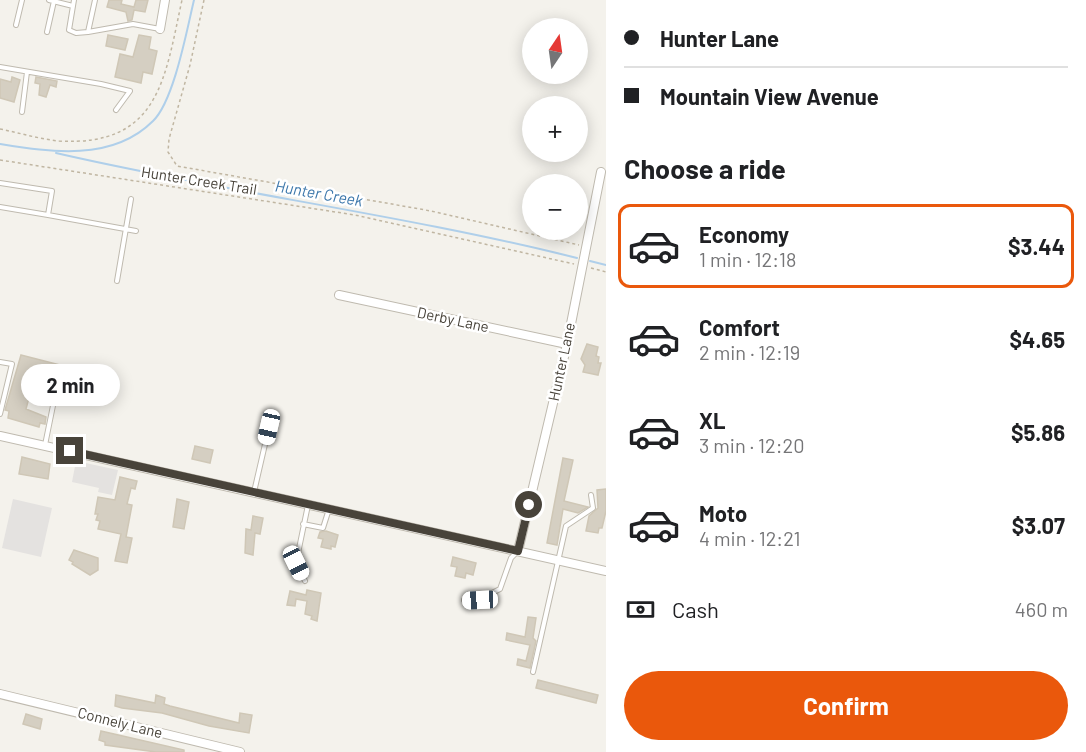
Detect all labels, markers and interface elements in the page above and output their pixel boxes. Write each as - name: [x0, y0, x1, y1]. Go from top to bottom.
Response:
- north arrow: [522, 18, 588, 84]
- map controls: [522, 18, 588, 240]
- text: Hunter Lane: [660, 25, 779, 51]
- text: Mountain View Avenue: [660, 83, 879, 109]
- button: +: [522, 96, 588, 162]
- text: Choose a ride: [624, 152, 786, 184]
- street label: Hunter Creek Trail: [140, 162, 258, 198]
- button: −: [522, 174, 588, 240]
- water label: Hunter Creek: [274, 175, 365, 210]
- icon: car: [627, 219, 681, 273]
- text: Economy: [699, 221, 789, 247]
- text: $3.44: [1008, 233, 1065, 259]
- text: 1 min · 12:18: [699, 247, 797, 271]
- street label: Derby Lane: [416, 303, 491, 335]
- icon: car: [627, 312, 681, 366]
- text: Comfort: [699, 314, 780, 340]
- street label: Hunter Lane: [544, 321, 578, 403]
- text: $4.65: [1009, 326, 1065, 352]
- text: 2 min · 12:19: [699, 340, 800, 364]
- callout: 2 min: [20, 364, 119, 406]
- text: 2 min: [47, 373, 94, 397]
- icon: car: [627, 405, 681, 459]
- car: [256, 407, 282, 447]
- text: XL: [699, 407, 725, 433]
- text: $5.86: [1011, 419, 1065, 445]
- text: 3 min · 12:20: [699, 433, 804, 457]
- route end: [56, 437, 83, 464]
- route start: [515, 491, 542, 518]
- icon: car: [627, 498, 681, 552]
- text: Moto: [699, 500, 747, 526]
- text: $3.07: [1012, 512, 1065, 538]
- text: 4 min · 12:21: [699, 526, 801, 550]
- car: [280, 543, 312, 583]
- car: [462, 590, 498, 610]
- icon: cash: [624, 593, 657, 626]
- text: Cash: [672, 596, 719, 622]
- text: 460 m: [1015, 597, 1068, 621]
- button: Confirm: [624, 671, 1068, 740]
- street label: Connely Lane: [76, 703, 165, 741]

